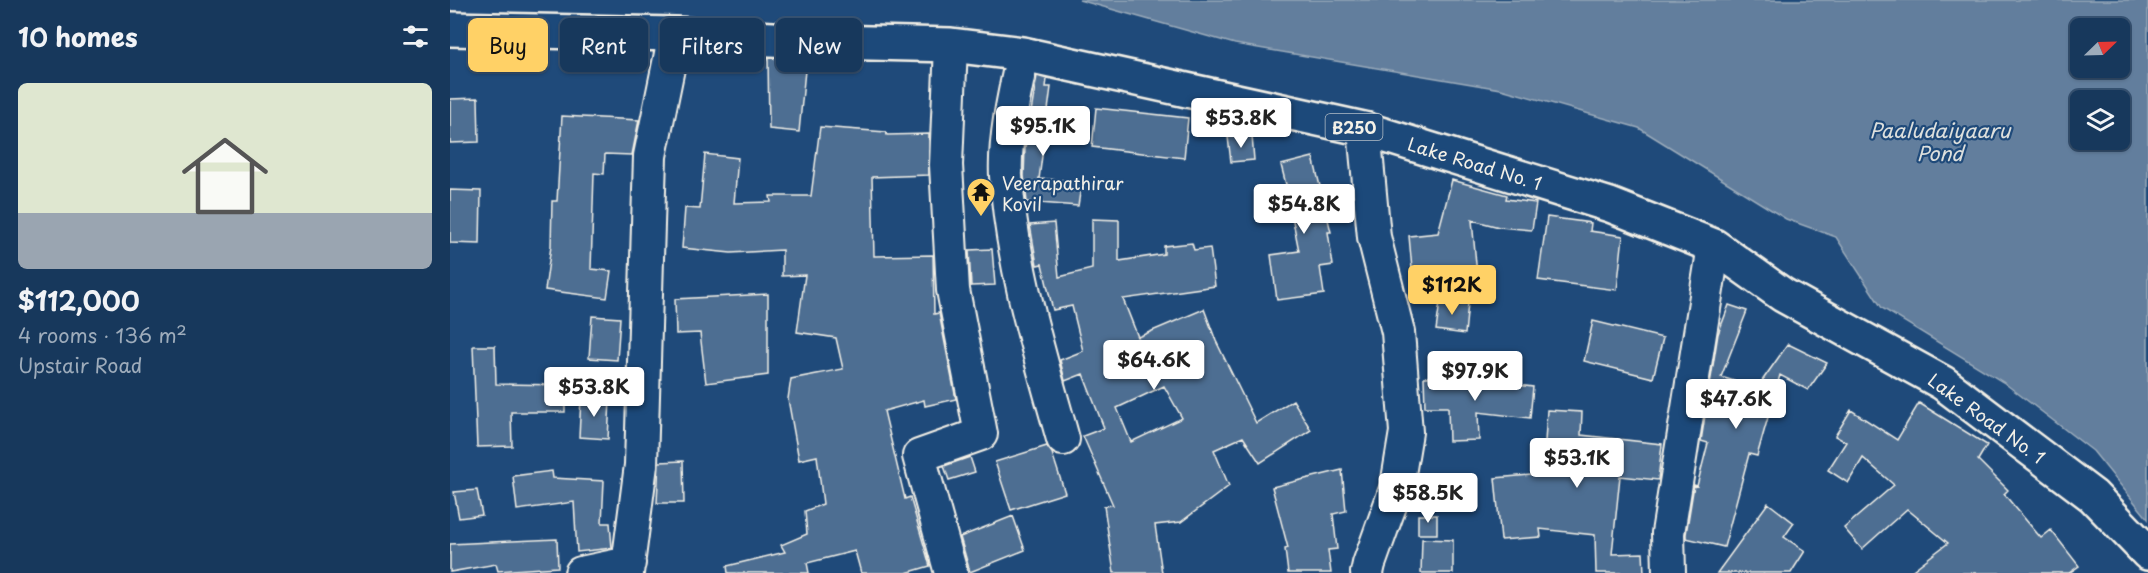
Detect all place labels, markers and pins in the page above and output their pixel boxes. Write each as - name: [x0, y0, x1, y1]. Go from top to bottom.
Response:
- pin: $53.8K: [1192, 98, 1290, 149]
- pin: $95.1K: [994, 106, 1092, 157]
- place label: Veerapathirar Kovil: [1002, 169, 1124, 217]
- temple icon: Veerapathirar Kovil: [965, 176, 997, 218]
- pin: $54.8K: [1255, 184, 1353, 235]
- pin: $112K: [1410, 265, 1494, 316]
- pin: $64.6K: [1105, 340, 1203, 391]
- pin: $97.9K: [1426, 351, 1524, 402]
- pin: $53.8K: [545, 367, 643, 418]
- pin: $47.6K: [1687, 379, 1785, 430]
- pin: $53.1K: [1528, 438, 1626, 489]
- pin: $58.5K: [1379, 473, 1477, 524]

